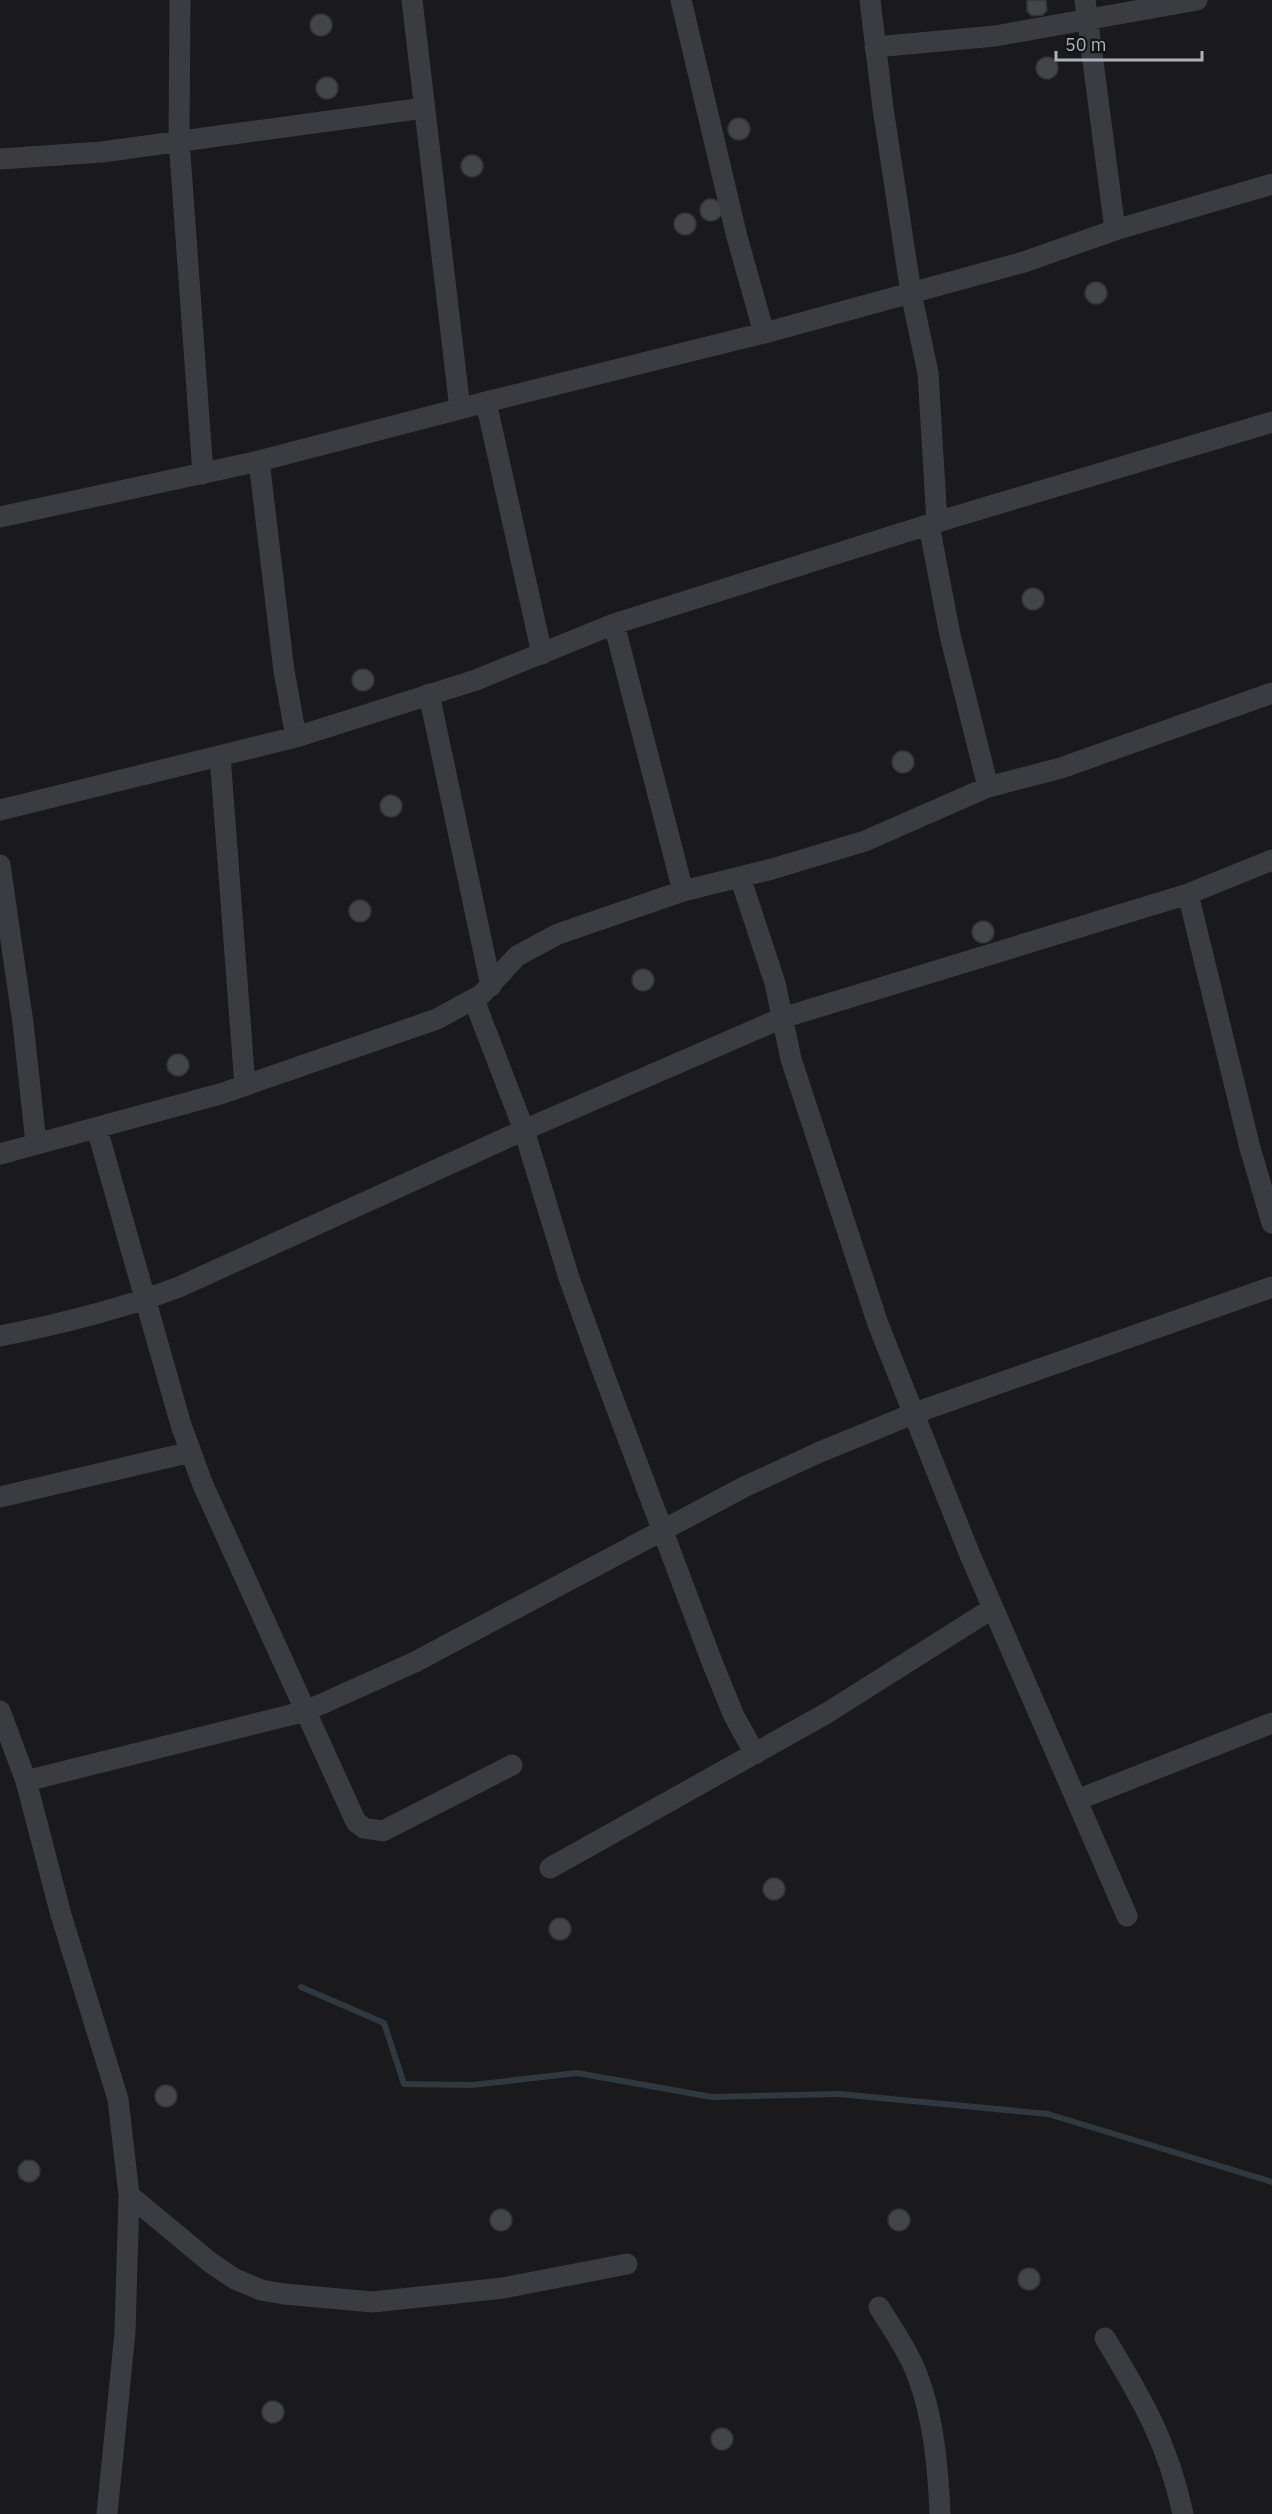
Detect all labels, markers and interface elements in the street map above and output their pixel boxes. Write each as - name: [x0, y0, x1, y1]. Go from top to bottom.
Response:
- scale bar: [1056, 24, 1202, 62]
- text: 50 m: [1065, 33, 1107, 56]

